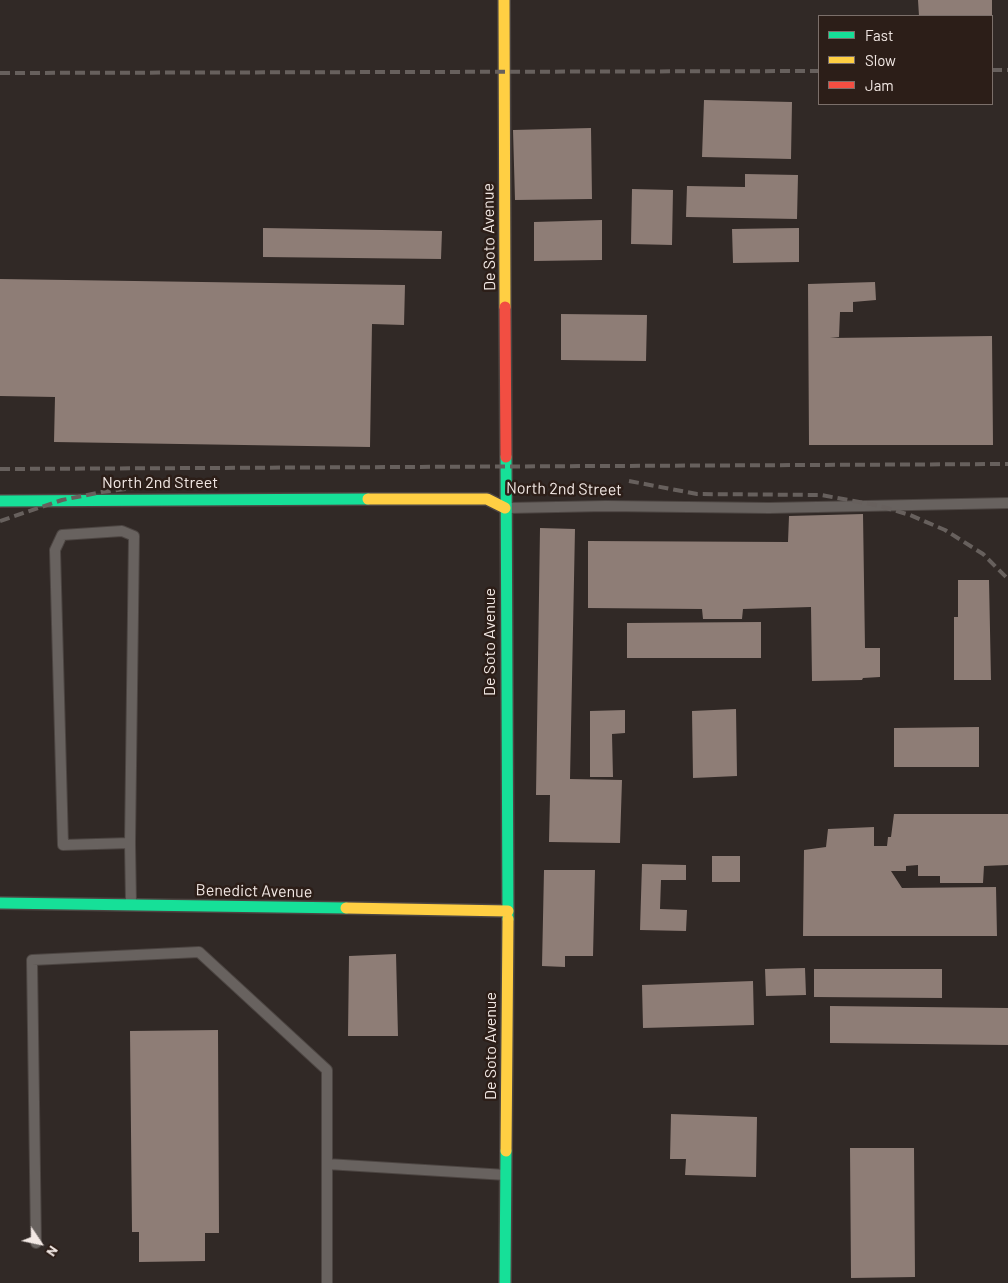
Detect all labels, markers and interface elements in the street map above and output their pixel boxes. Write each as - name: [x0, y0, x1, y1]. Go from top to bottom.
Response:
- legend: [818, 15, 993, 105]
- text: Fast: [865, 26, 893, 44]
- text: Slow: [865, 51, 896, 69]
- text: Jam: [865, 76, 894, 94]
- street label: De Soto Avenue: [478, 183, 500, 291]
- street label: North 2nd Street: [102, 473, 218, 493]
- street label: North 2nd Street: [506, 478, 622, 500]
- street label: De Soto Avenue: [480, 588, 500, 696]
- street label: Benedict Avenue: [196, 880, 312, 902]
- street label: De Soto Avenue: [481, 992, 501, 1100]
- north arrow: [15, 1218, 65, 1268]
- text: N: [43, 1243, 63, 1260]

